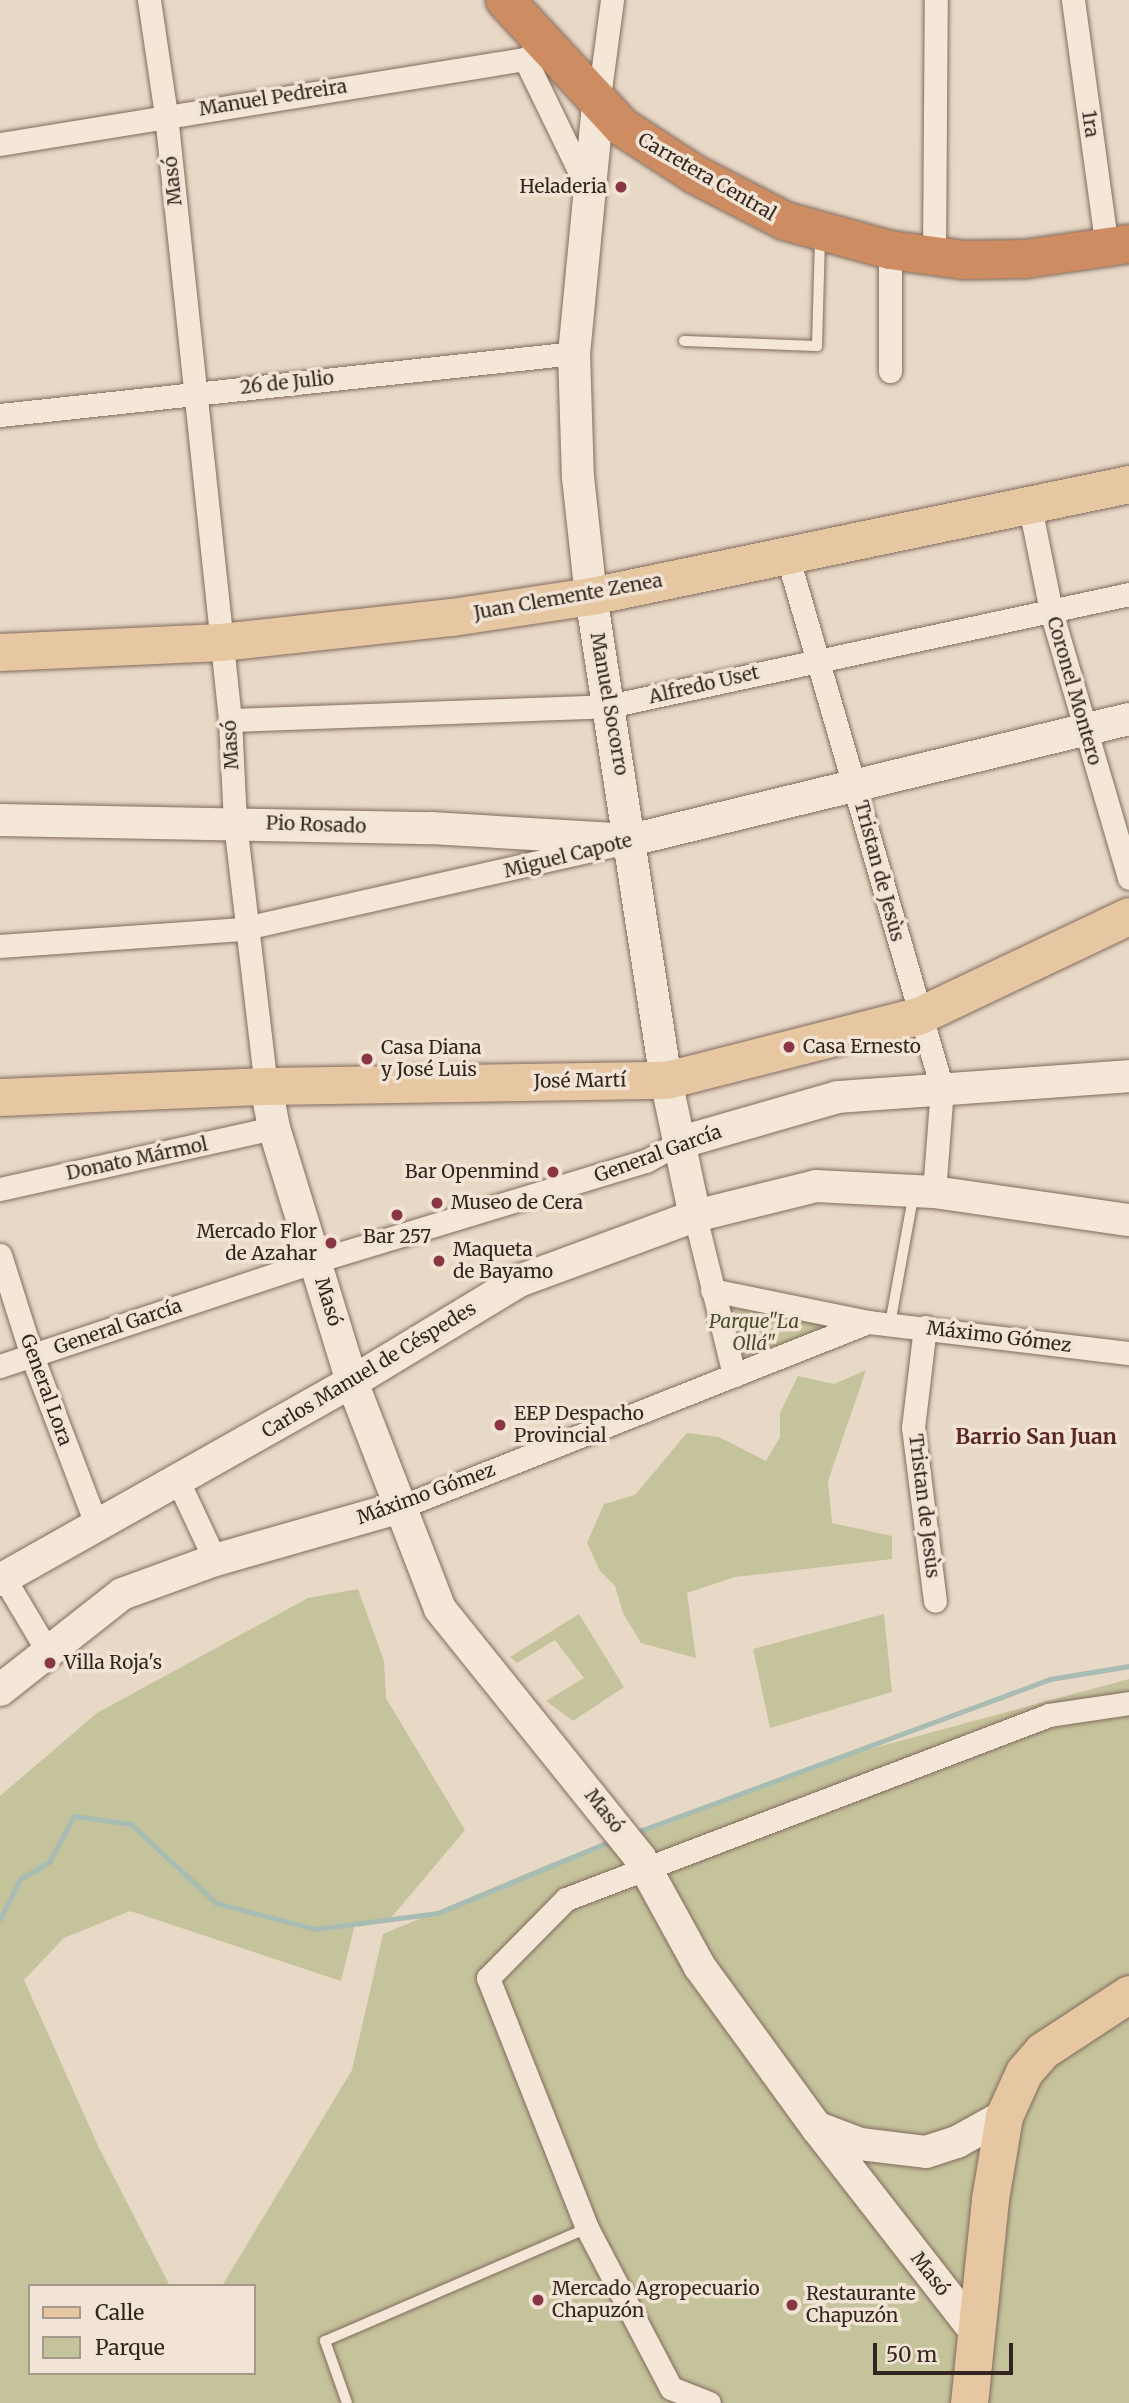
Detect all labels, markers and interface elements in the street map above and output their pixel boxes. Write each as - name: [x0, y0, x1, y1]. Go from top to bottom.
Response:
- street label: Manuel Pedreira: [197, 75, 349, 121]
- street label: 1ra: [1077, 109, 1103, 139]
- street label: Carretera Central: [634, 128, 780, 226]
- street label: Masó: [159, 155, 187, 207]
- place label: Heladeria: [520, 176, 607, 198]
- marker: Heladeria: [613, 179, 629, 195]
- street label: 26 de Julio: [239, 367, 335, 399]
- street label: Juan Clemente Zenea: [472, 569, 664, 625]
- street label: Coronel Montero: [1042, 614, 1106, 768]
- street label: Manuel Socorro: [585, 631, 633, 777]
- street label: Alfredo Uset: [647, 661, 761, 709]
- street label: Masó: [218, 720, 244, 770]
- street label: Tristan de Jesùs: [849, 798, 909, 944]
- street label: Pio Rosado: [265, 812, 367, 838]
- street label: Miguel Capote: [502, 829, 634, 883]
- place label: Casa Ernesto: [803, 1036, 921, 1058]
- place label: Casa Diana y José Luis: [381, 1037, 482, 1081]
- marker: Casa Ernesto: [781, 1039, 797, 1055]
- marker: Casa Diana y José Luis: [359, 1051, 375, 1067]
- street label: José Martí: [533, 1069, 627, 1093]
- street label: General García: [591, 1120, 725, 1188]
- street label: Donato Mármol: [64, 1133, 210, 1185]
- place label: Bar Openmind: [405, 1161, 539, 1183]
- marker: Bar Openmind: [545, 1164, 561, 1180]
- place label: Museo de Cera: [451, 1192, 583, 1214]
- marker: Museo de Cera: [429, 1195, 445, 1211]
- marker: Bar 257: [389, 1207, 405, 1223]
- place label: Mercado Flor de Azahar: [196, 1221, 317, 1265]
- place label: Bar 257: [363, 1226, 431, 1248]
- marker: Mercado Flor de Azahar: [323, 1235, 339, 1251]
- place label: Maqueta de Bayamo: [453, 1239, 553, 1283]
- marker: Maqueta de Bayamo: [431, 1253, 447, 1269]
- street label: Masó: [310, 1275, 346, 1329]
- street label: General García: [51, 1294, 185, 1360]
- street label: Carlos Manuel de Céspedes: [258, 1297, 480, 1443]
- park label: Parque"La Ollá": [709, 1311, 799, 1355]
- street label: Máximo Gómez: [925, 1317, 1073, 1357]
- street label: General Lora: [15, 1331, 77, 1449]
- place label: EEP Despacho Provincial: [514, 1403, 644, 1447]
- marker: EEP Despacho Provincial: [492, 1417, 508, 1433]
- district label: Barrio San Juan: [955, 1424, 1117, 1450]
- street label: Tristan de Jesùs: [904, 1433, 944, 1579]
- street label: Máximo Gómez: [354, 1458, 498, 1530]
- place label: Villa Roja's: [64, 1652, 162, 1674]
- marker: Villa Roja's: [42, 1655, 58, 1671]
- street label: Masó: [580, 1784, 628, 1838]
- street label: Masó: [906, 2247, 954, 2301]
- place label: Mercado Agropecuario Chapuzón: [552, 2278, 759, 2322]
- place label: Restaurante Chapuzón: [806, 2283, 916, 2327]
- legend: [28, 2284, 256, 2375]
- marker: Mercado Agropecuario Chapuzón: [530, 2292, 546, 2308]
- marker: Restaurante Chapuzón: [784, 2297, 800, 2313]
- text: Calle: [95, 2299, 144, 2326]
- scale bar: [877, 2330, 1017, 2374]
- text: Parque: [95, 2334, 165, 2361]
- text: 50 m: [886, 2341, 937, 2368]

